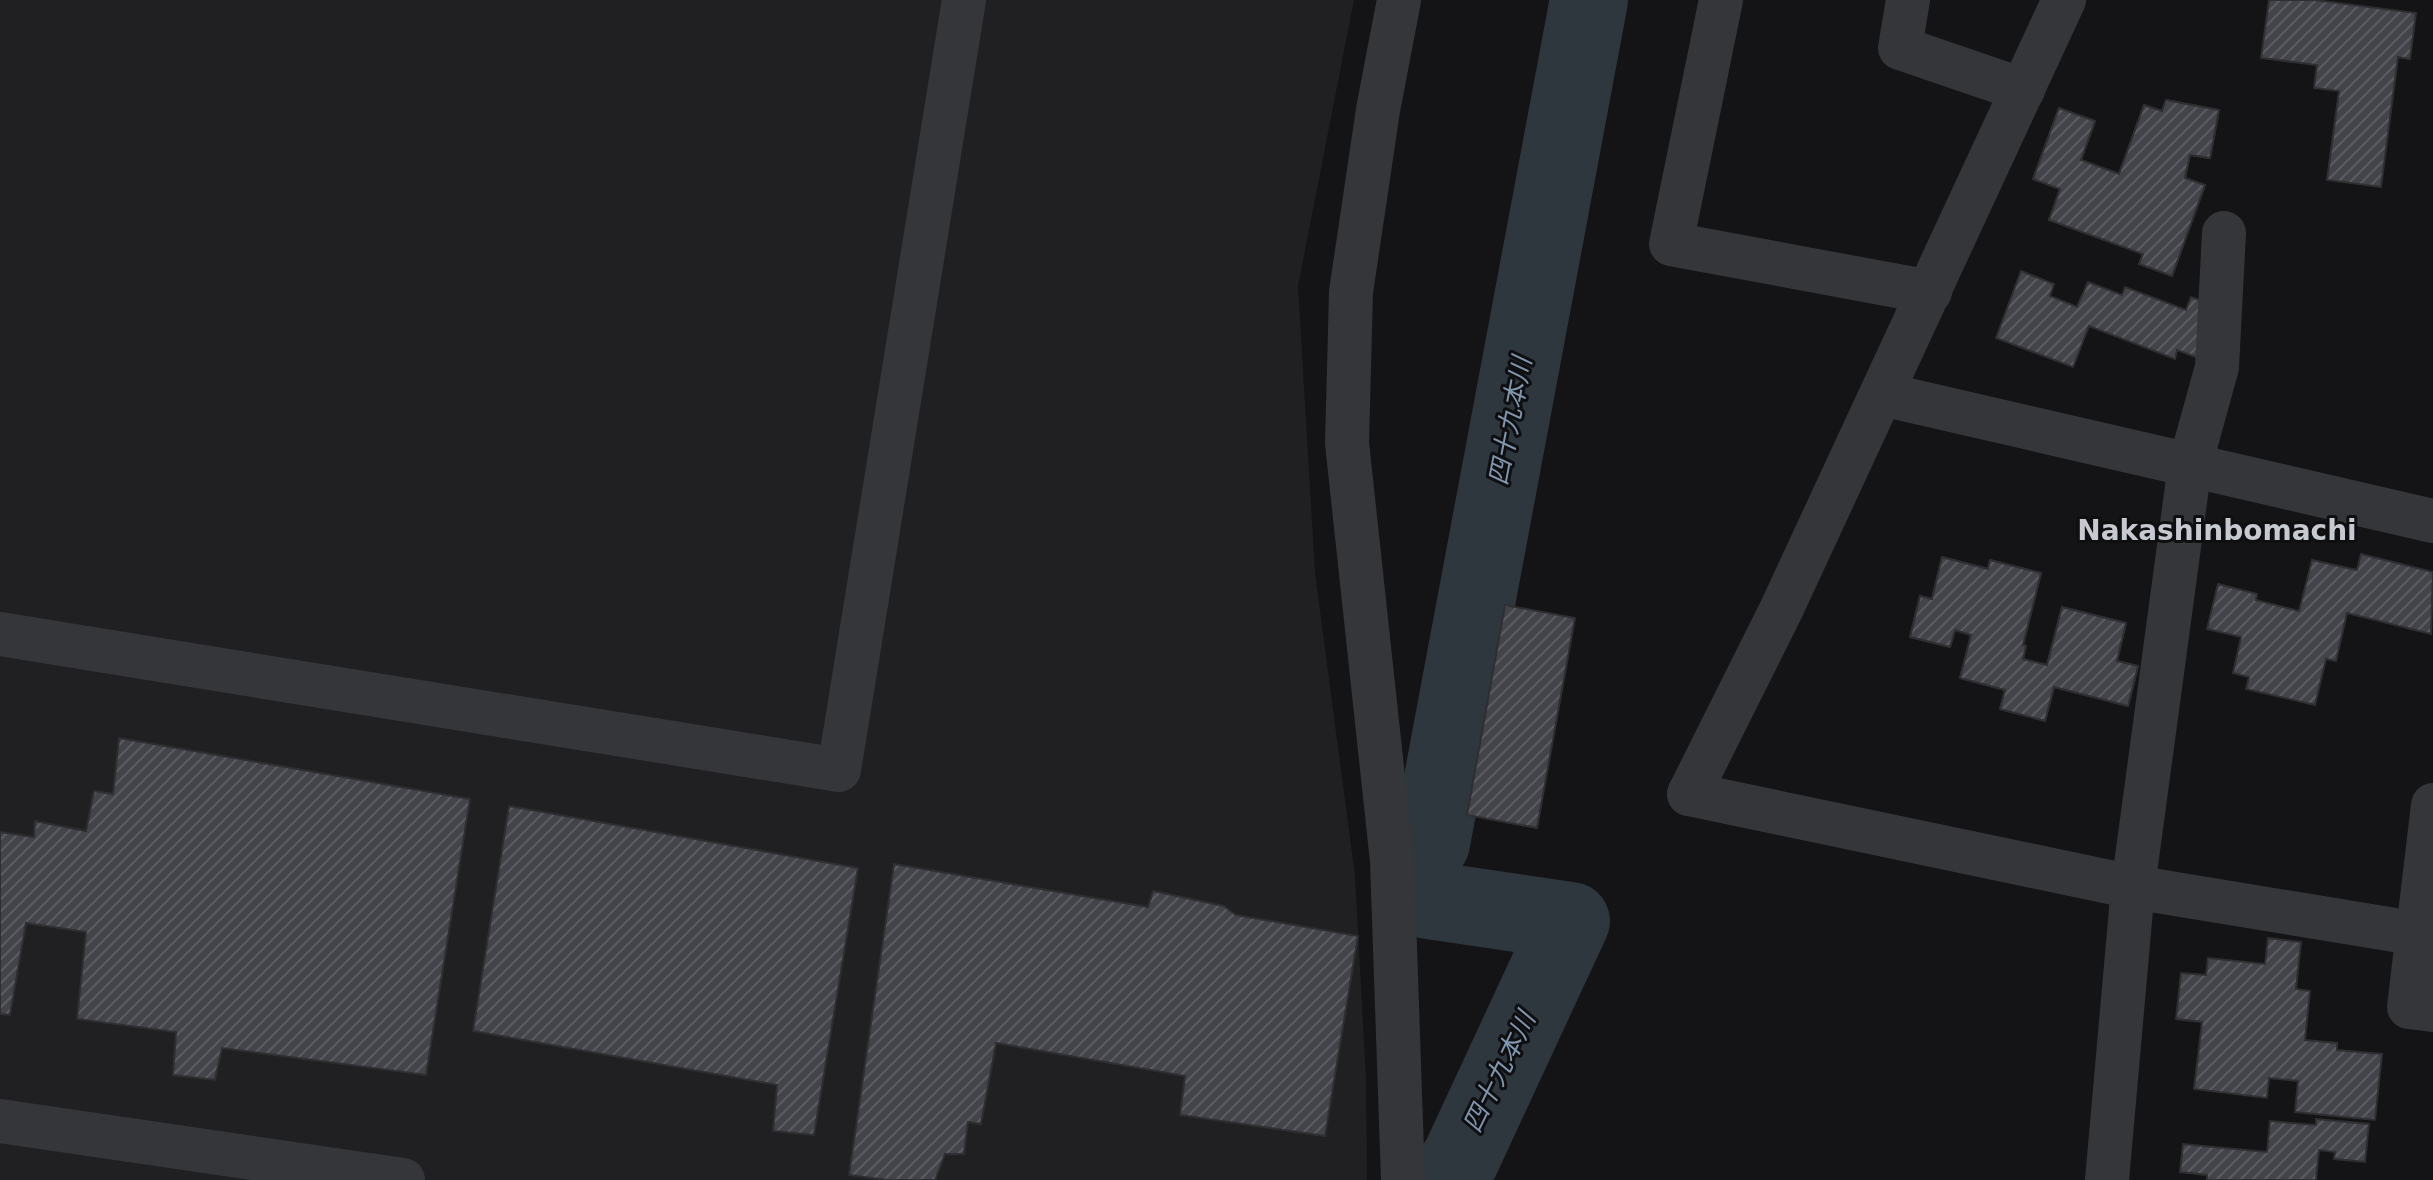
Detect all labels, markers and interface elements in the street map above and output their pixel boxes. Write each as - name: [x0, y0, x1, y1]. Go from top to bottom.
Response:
- water label: 四十九本川: [1483, 351, 1538, 488]
- district label: Nakashinbomachi: [2077, 514, 2357, 547]
- water label: 四十九本川: [1457, 1004, 1542, 1137]

